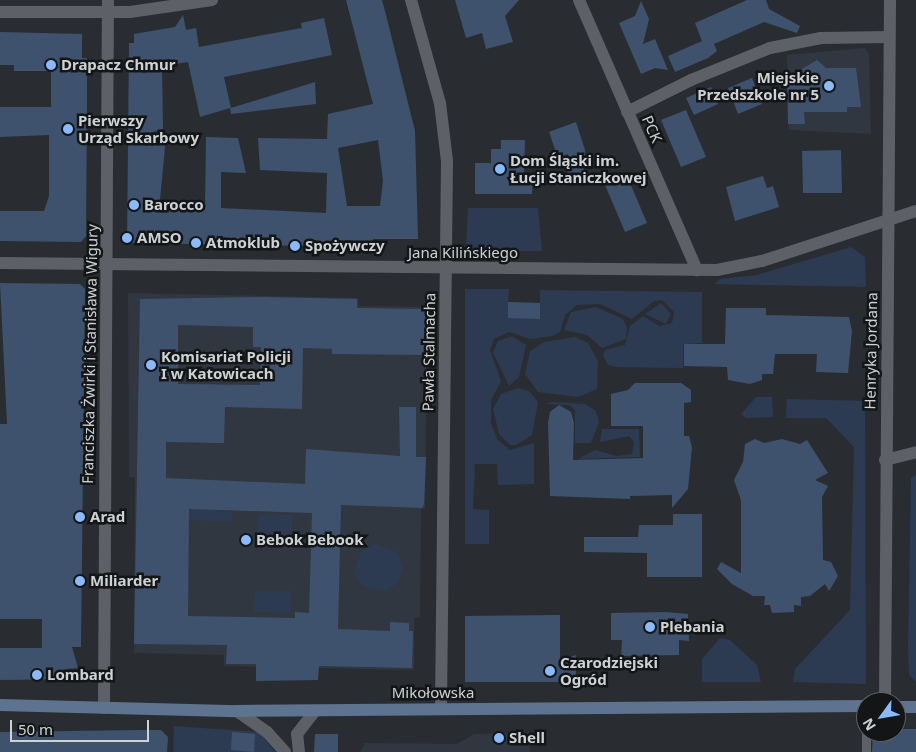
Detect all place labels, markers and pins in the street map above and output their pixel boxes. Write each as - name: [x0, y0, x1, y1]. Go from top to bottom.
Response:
- place label: Drapacz Chmur: [61, 56, 175, 74]
- marker: Drapacz Chmur: [45, 59, 57, 71]
- place label: Miejskie Przedszkole nr 5: [697, 68, 819, 103]
- marker: Miejskie Przedszkole nr 5: [823, 80, 835, 92]
- place label: Pierwszy Urząd Skarbowy: [78, 111, 199, 146]
- marker: Pierwszy Urząd Skarbowy: [62, 123, 74, 135]
- place label: Dom Śląski im. Łucji Staniczkowej: [510, 151, 647, 186]
- marker: Dom Śląski im. Łucji Staniczkowej: [494, 163, 506, 175]
- place label: Barocco: [144, 196, 204, 214]
- marker: Barocco: [128, 199, 140, 211]
- place label: AMSO: [137, 229, 182, 247]
- marker: AMSO: [121, 232, 133, 244]
- place label: Atmoklub: [206, 234, 280, 252]
- marker: Atmoklub: [190, 237, 202, 249]
- place label: Spożywczy: [305, 237, 384, 255]
- marker: Spożywczy: [289, 240, 301, 252]
- place label: Komisariat Policji I w Katowicach: [161, 347, 291, 382]
- marker: Komisariat Policji I w Katowicach: [145, 359, 157, 371]
- place label: Arad: [90, 508, 125, 526]
- marker: Arad: [74, 511, 86, 523]
- place label: Bebok Bebook: [256, 531, 363, 549]
- marker: Bebok Bebook: [240, 534, 252, 546]
- place label: Miliarder: [90, 572, 158, 590]
- marker: Miliarder: [74, 575, 86, 587]
- place label: Plebania: [660, 618, 724, 636]
- marker: Plebania: [644, 621, 656, 633]
- place label: Czarodziejski Ogród: [560, 653, 658, 688]
- marker: Czarodziejski Ogród: [544, 665, 556, 677]
- place label: Lombard: [47, 666, 114, 684]
- marker: Lombard: [31, 669, 43, 681]
- place label: Shell: [509, 729, 545, 747]
- marker: Shell: [493, 732, 505, 744]

